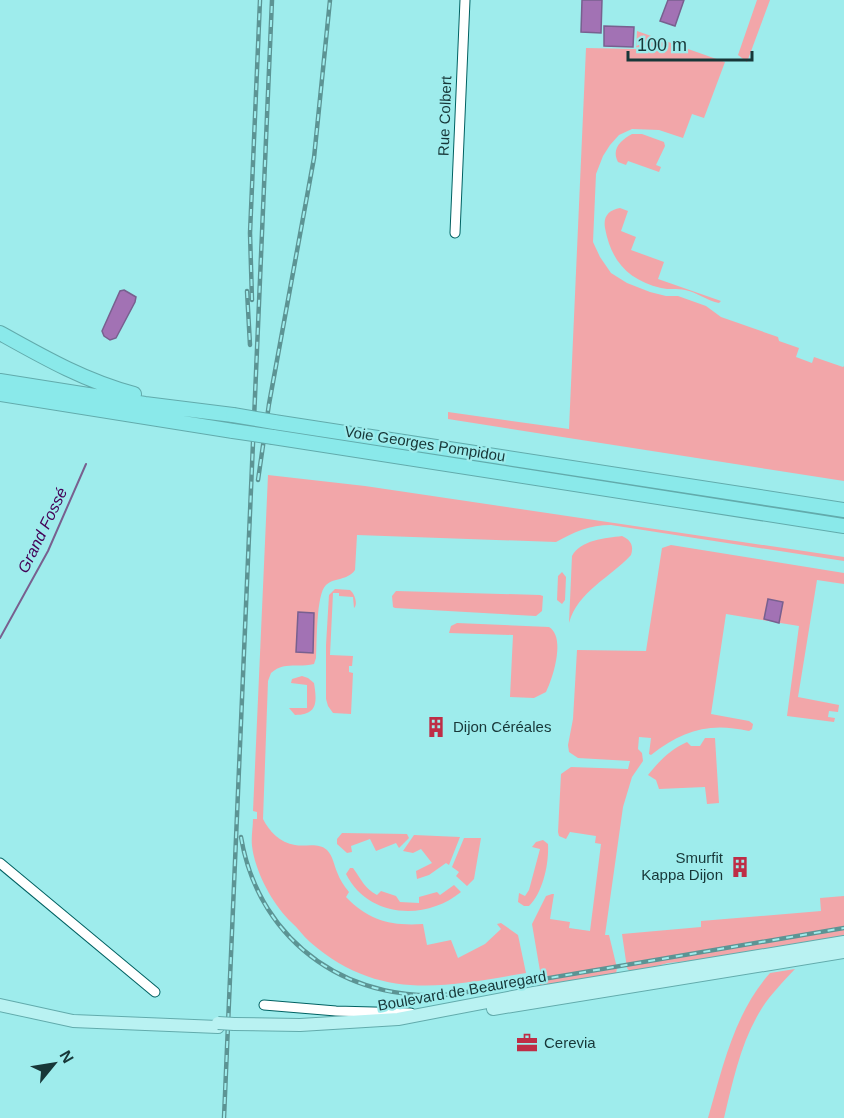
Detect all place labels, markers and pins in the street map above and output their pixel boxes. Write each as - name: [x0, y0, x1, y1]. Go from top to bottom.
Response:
- building icon: Dijon Céréales: [424, 715, 448, 739]
- place label: Dijon Céréales: [453, 718, 551, 735]
- place label: Smurfit Kappa Dijon: [641, 849, 724, 883]
- building icon: Smurfit Kappa Dijon: [728, 855, 752, 879]
- office icon: Cerevia: [515, 1031, 539, 1055]
- place label: Cerevia: [544, 1034, 596, 1051]

